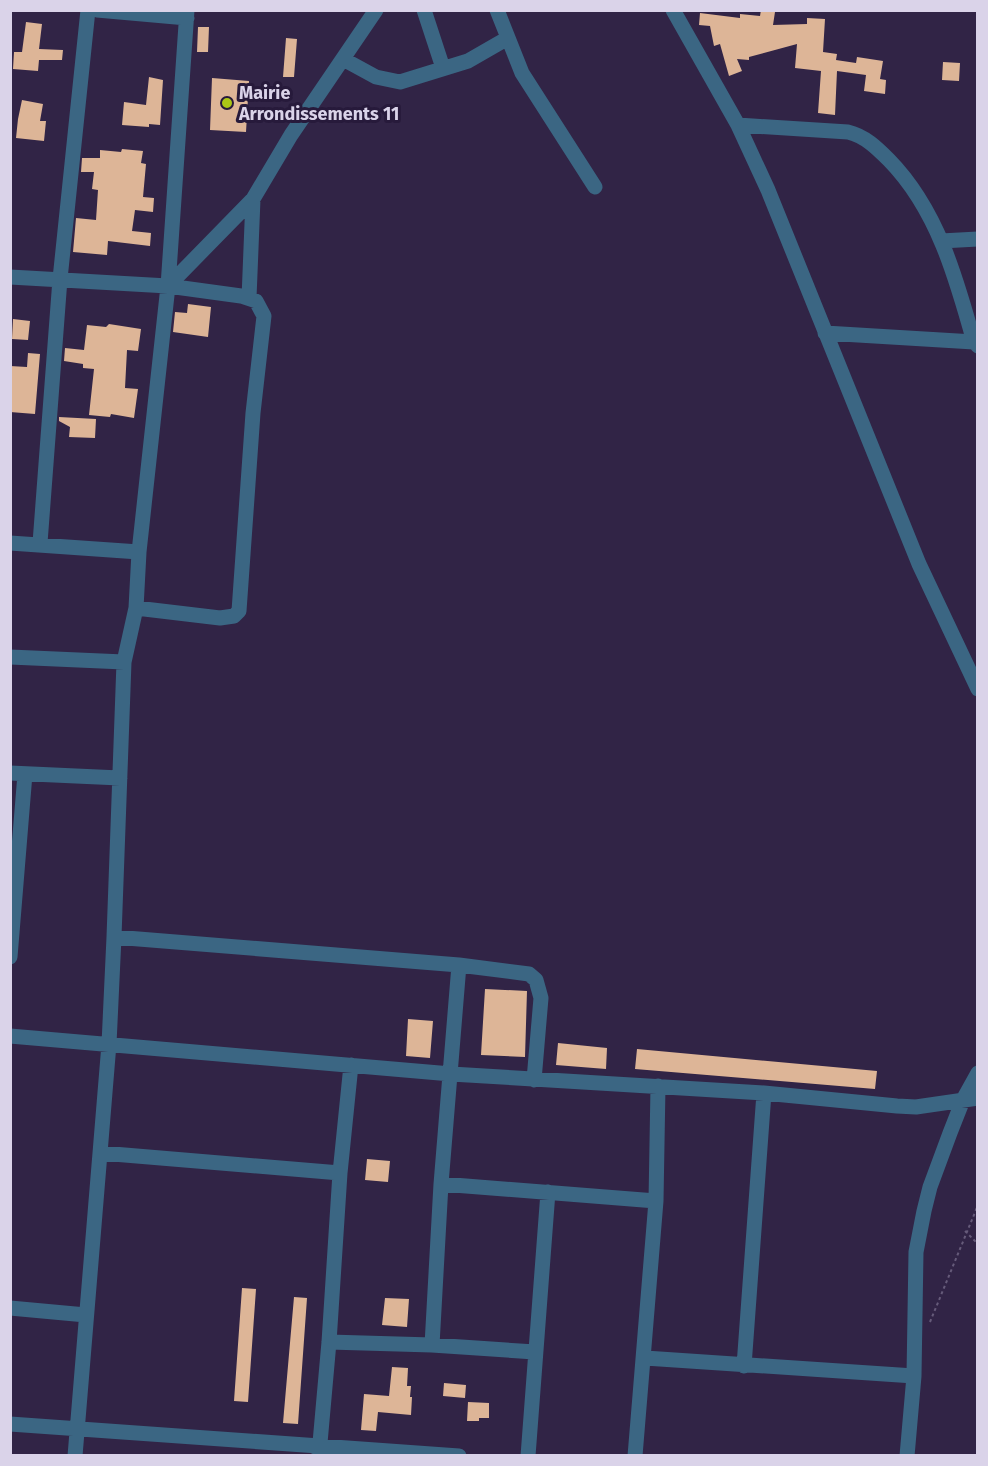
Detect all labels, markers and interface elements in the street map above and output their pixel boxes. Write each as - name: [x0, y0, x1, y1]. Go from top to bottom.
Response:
- place label: Mairie Arrondissements 11: [238, 82, 399, 125]
- marker: Mairie Arrondissements 11: [220, 96, 234, 110]

